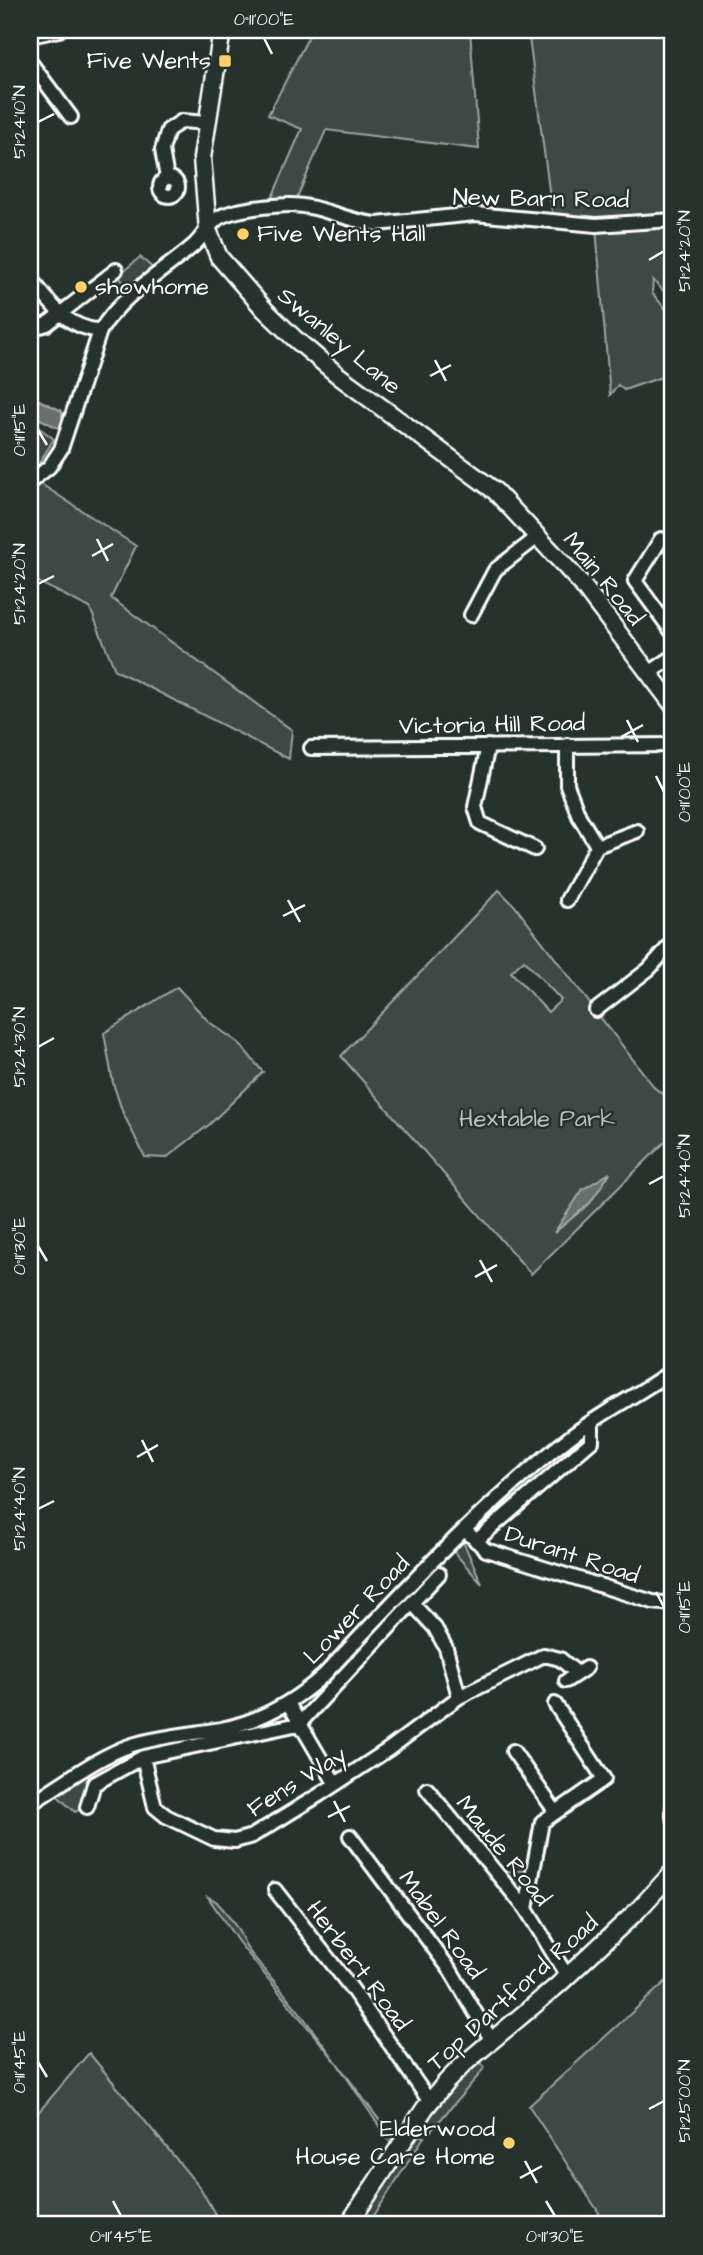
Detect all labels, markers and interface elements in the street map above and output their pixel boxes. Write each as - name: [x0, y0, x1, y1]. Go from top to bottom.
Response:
- text: 0°11'00"E: [234, 7, 295, 32]
- place label: Five Wents: [86, 44, 211, 78]
- marker: Five Wents: [217, 53, 233, 69]
- text: 51°24'10"N: [7, 85, 32, 159]
- street label: New Barn Road: [453, 180, 629, 218]
- text: 51°24'20"N: [672, 210, 697, 292]
- place label: Five Wents Hall: [257, 217, 426, 251]
- marker: Five Wents Hall: [235, 226, 251, 242]
- place label: showhome: [95, 270, 209, 304]
- marker: showhome: [73, 279, 89, 295]
- street label: Swanley Lane: [269, 279, 408, 404]
- text: 0°11'15"E: [7, 403, 32, 456]
- street label: Main Road: [554, 525, 652, 633]
- text: 51°24'20"N: [7, 543, 32, 625]
- street label: Victoria Hill Road: [399, 706, 585, 744]
- text: 0°11'00"E: [672, 761, 697, 822]
- text: 51°24'30"N: [7, 1007, 32, 1087]
- park label: Hextable Park: [459, 1102, 615, 1136]
- text: 51°24'40"N: [672, 1134, 697, 1218]
- text: 0°11'30"E: [7, 1217, 32, 1275]
- text: 51°24'40"N: [7, 1467, 32, 1551]
- street label: Durant Road: [500, 1517, 644, 1593]
- street label: Lower Road: [296, 1548, 418, 1672]
- text: 0°11'15"E: [672, 1580, 697, 1633]
- street label: Fens Way: [241, 1738, 354, 1827]
- street label: Maude Road: [448, 1788, 558, 1914]
- street label: Mabel Road: [390, 1864, 492, 1986]
- street label: Herbert Road: [298, 1894, 418, 2038]
- street label: Top Dartford Road: [420, 1907, 606, 2079]
- text: 0°11'45"E: [7, 2030, 32, 2093]
- text: 51°25'00"N: [672, 2059, 697, 2143]
- place label: Elderwood House Care Home: [295, 2112, 495, 2174]
- marker: Elderwood House Care Home: [501, 2135, 517, 2151]
- text: 0°11'45"E: [90, 2224, 153, 2249]
- text: 0°11'30"E: [526, 2224, 584, 2249]

